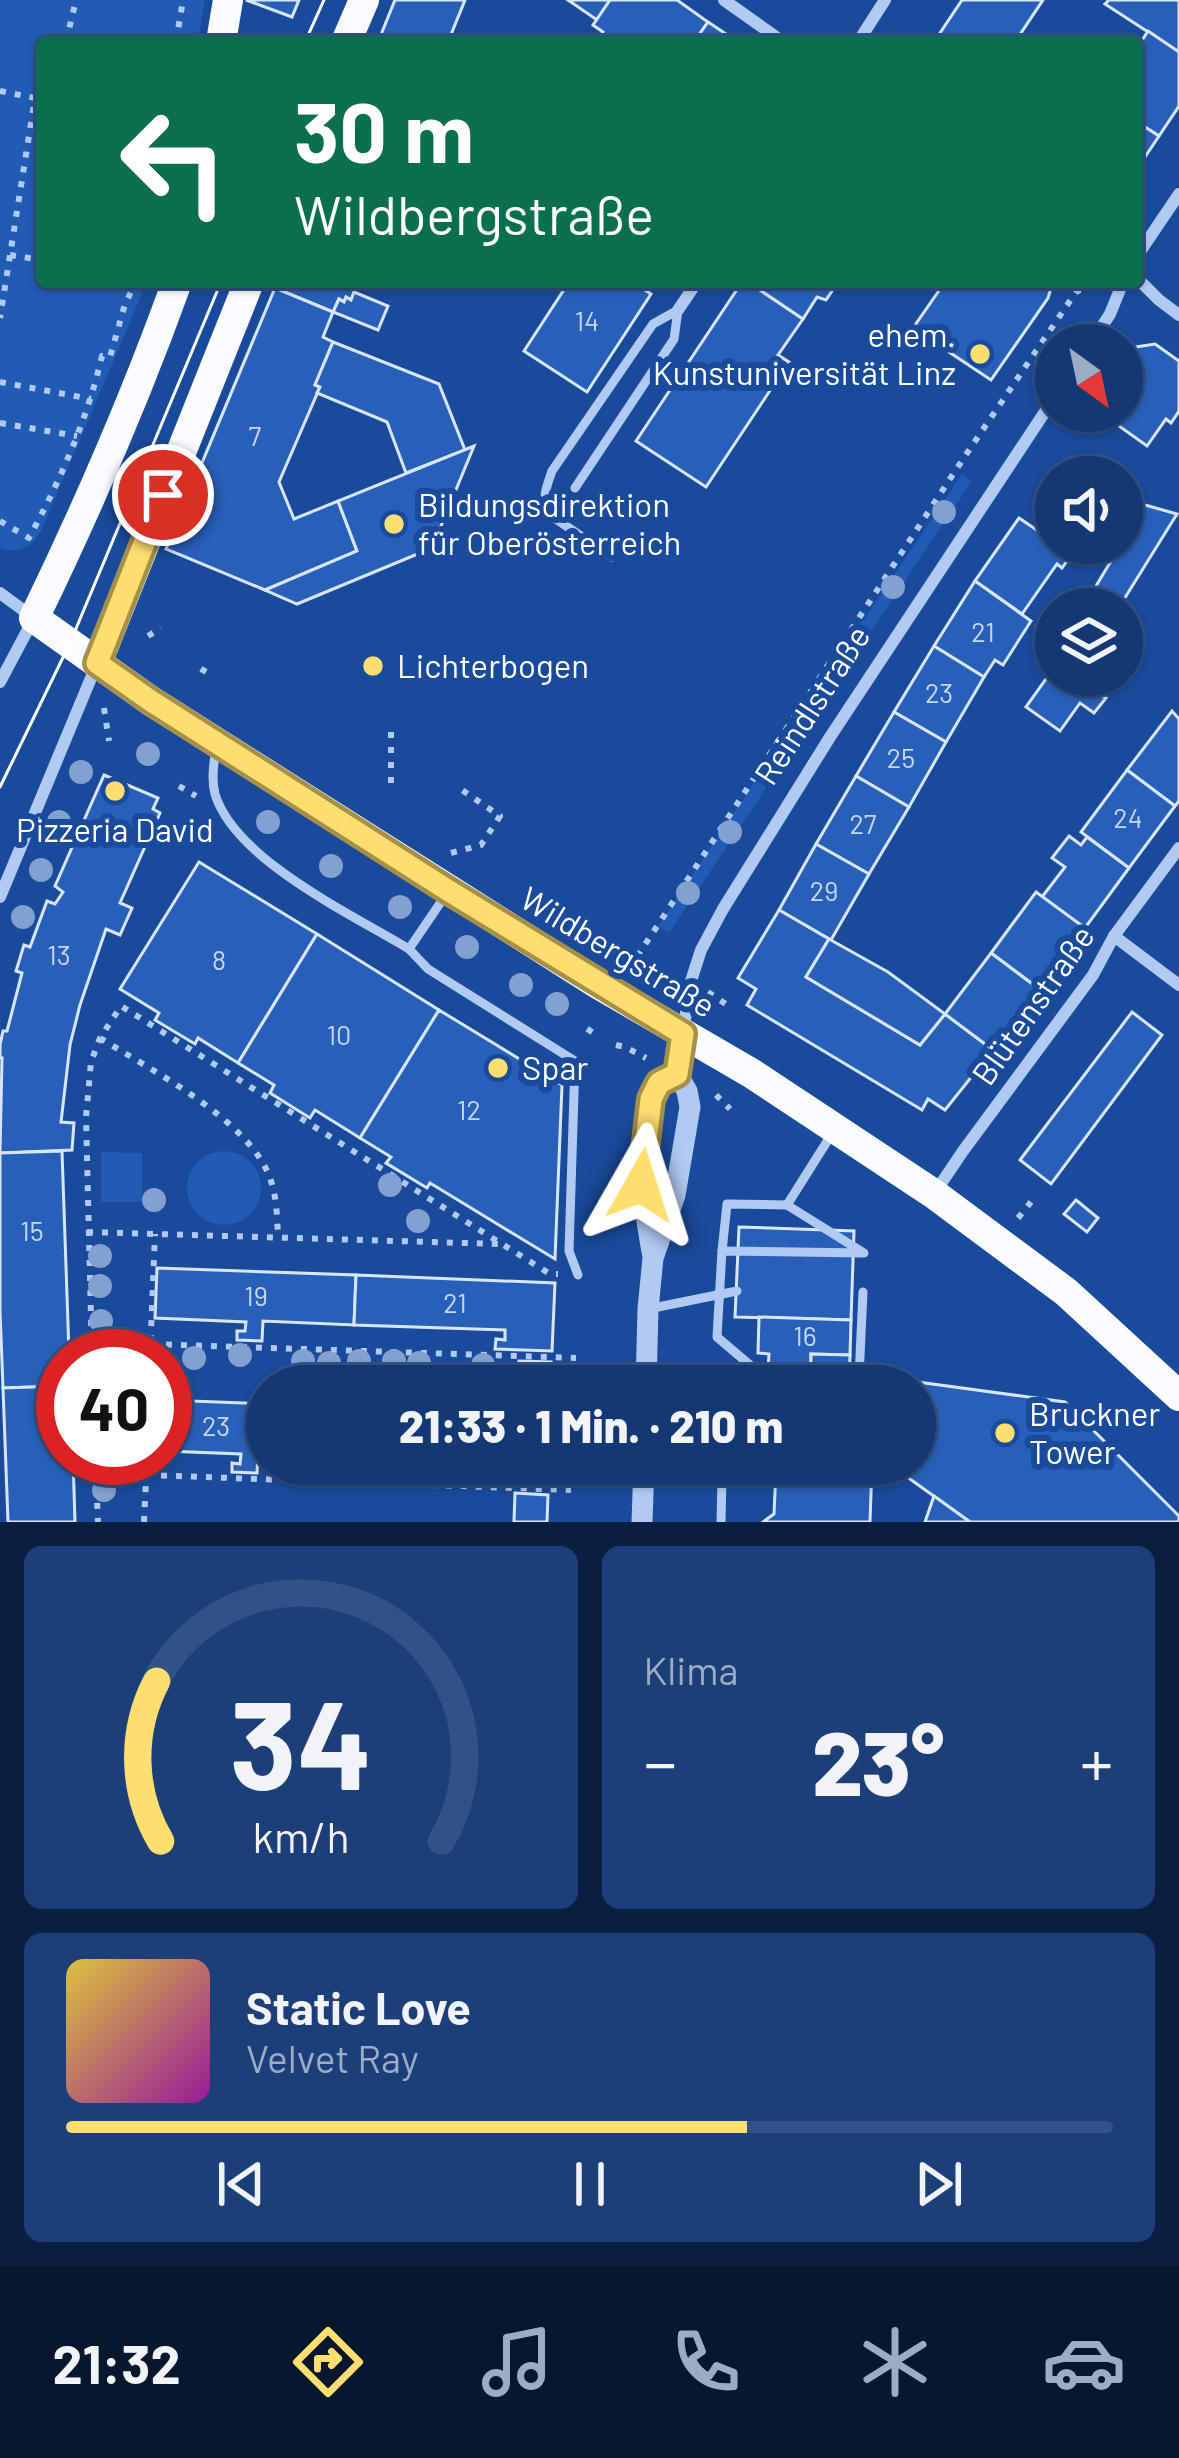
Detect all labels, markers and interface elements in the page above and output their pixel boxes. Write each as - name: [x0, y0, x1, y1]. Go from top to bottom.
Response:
- text: 30 m: [294, 79, 474, 180]
- icon: left: [96, 84, 252, 240]
- text: Wildbergstraße: [294, 181, 654, 246]
- house number: 14: [575, 304, 599, 336]
- place label: ehem. Kunstuniversität Linz: [653, 314, 956, 392]
- north arrow: [1035, 324, 1143, 432]
- map controls: [1035, 324, 1143, 696]
- marker: ehem. Kunstuniversität Linz: [967, 341, 993, 367]
- house number: 7: [249, 419, 262, 451]
- pin: [112, 444, 214, 546]
- button: sound: [1035, 456, 1143, 564]
- icon: arrive: [130, 462, 196, 528]
- place label: Bildungsdirektion für Oberösterreich: [418, 484, 681, 562]
- marker: Bildungsdirektion für Oberösterreich: [381, 511, 407, 537]
- button: layers: [1035, 588, 1143, 696]
- house number: 21: [971, 615, 995, 647]
- street label: Reindlstraße: [745, 617, 877, 792]
- place label: Lichterbogen: [397, 645, 589, 685]
- marker: Lichterbogen: [360, 653, 386, 679]
- house number: 23: [925, 676, 953, 708]
- house number: 25: [887, 741, 915, 773]
- marker: Pizzeria David: [102, 778, 128, 804]
- house number: 24: [1113, 801, 1143, 833]
- house number: 27: [849, 807, 877, 839]
- place label: Pizzeria David: [16, 809, 214, 849]
- house number: 29: [810, 874, 838, 906]
- street label: Wildbergstraße: [514, 877, 723, 1025]
- street label: Blütenstraße: [963, 917, 1102, 1092]
- house number: 13: [47, 938, 71, 970]
- house number: 8: [212, 943, 226, 975]
- house number: 10: [327, 1018, 351, 1050]
- place label: Spar: [522, 1047, 588, 1087]
- marker: Spar: [485, 1055, 511, 1081]
- house number: 12: [457, 1093, 481, 1125]
- position arrow: [578, 1122, 704, 1248]
- house number: 15: [20, 1214, 44, 1246]
- house number: 19: [244, 1279, 268, 1311]
- house number: 21: [443, 1286, 467, 1318]
- house number: 16: [793, 1319, 817, 1351]
- speed limit sign: 40: [36, 1329, 192, 1485]
- place label: Bruckner Tower: [1029, 1393, 1160, 1471]
- text: 21:33 · 1 Min. · 210 m: [399, 1398, 783, 1452]
- house number: 23: [202, 1409, 230, 1441]
- marker: Bruckner Tower: [992, 1420, 1018, 1446]
- text: Klima: [644, 1646, 738, 1693]
- text: 34: [229, 1665, 372, 1815]
- text: 23°: [812, 1706, 945, 1814]
- text: −: [644, 1721, 677, 1800]
- text: +: [1080, 1721, 1113, 1800]
- text: km/h: [252, 1809, 349, 1861]
- text: Static Love: [246, 1980, 471, 2034]
- text: Velvet Ray: [246, 2034, 419, 2081]
- icon: previous: [208, 2151, 274, 2217]
- icon: pause: [557, 2151, 623, 2217]
- icon: next: [906, 2151, 972, 2217]
- icon: directions: [286, 2320, 370, 2404]
- icon: music: [475, 2320, 559, 2404]
- icon: phone: [664, 2320, 748, 2404]
- icon: climate: [853, 2320, 937, 2404]
- icon: car: [1042, 2320, 1126, 2404]
- text: 21:32: [53, 2330, 181, 2395]

